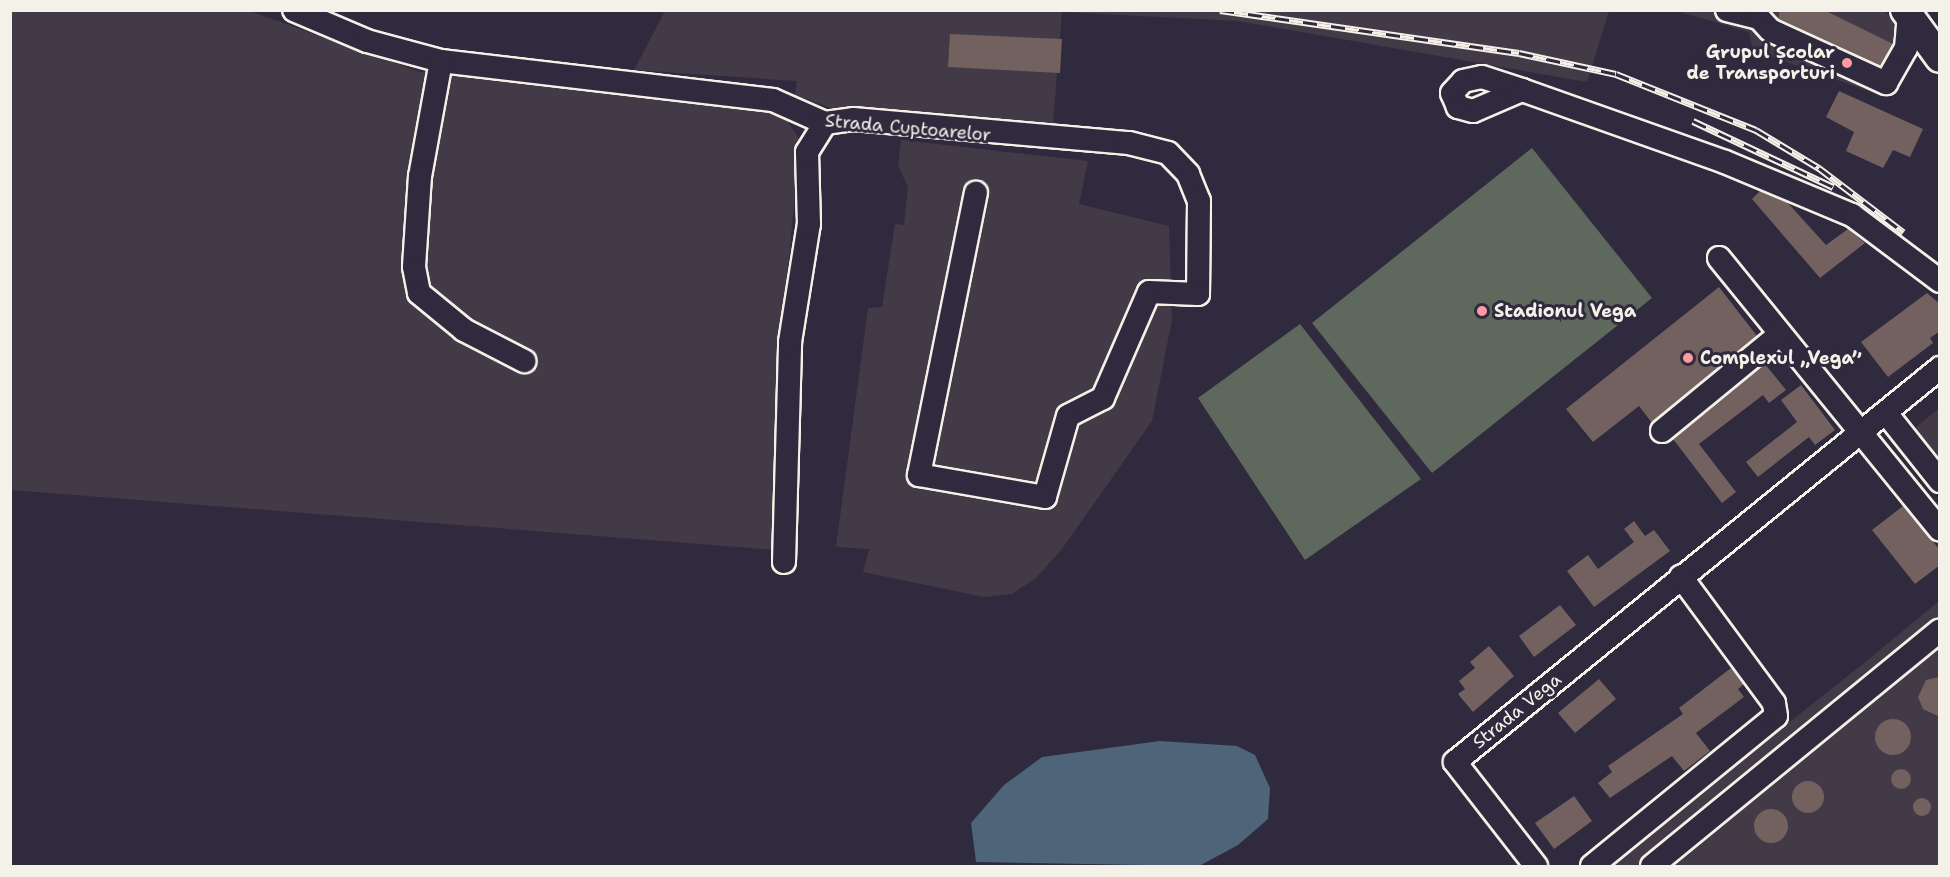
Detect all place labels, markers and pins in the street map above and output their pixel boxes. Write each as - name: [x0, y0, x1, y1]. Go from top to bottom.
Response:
- place label: Grupul Școlar de Transporturi: [1686, 42, 1835, 84]
- marker: Grupul Școlar de Transporturi: [1840, 56, 1854, 70]
- place label: Stadionul Vega: [1494, 300, 1636, 322]
- marker: Stadionul Vega: [1475, 304, 1489, 318]
- place label: Complexul „Vega”: [1700, 347, 1862, 369]
- marker: Complexul „Vega”: [1681, 351, 1695, 365]

